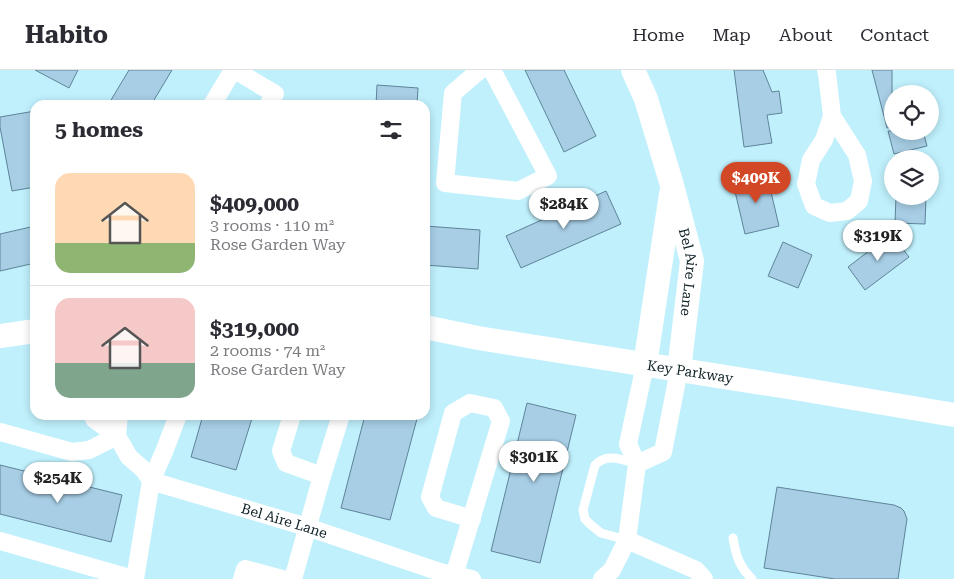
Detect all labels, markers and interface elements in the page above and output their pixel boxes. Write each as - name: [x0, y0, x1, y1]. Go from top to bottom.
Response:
- text: Habito: [25, 21, 108, 49]
- text: Home: [632, 24, 684, 45]
- text: Map: [712, 24, 751, 45]
- text: About: [779, 24, 832, 45]
- text: Contact: [860, 24, 929, 45]
- map controls: [884, 85, 939, 205]
- button: locate: [884, 85, 939, 140]
- icon: filters: [377, 116, 405, 144]
- text: 5 homes: [55, 118, 143, 142]
- button: layers: [884, 150, 939, 205]
- pin: $409K: [721, 162, 791, 204]
- text: $409K: [732, 168, 780, 187]
- pin: $284K: [529, 188, 599, 230]
- text: $409,000: [210, 192, 299, 216]
- icon: home: [95, 193, 155, 253]
- text: $284K: [540, 194, 588, 213]
- text: 3 rooms · 110 m²: [210, 216, 334, 235]
- pin: $319K: [843, 220, 913, 262]
- street label: Bel Aire Lane: [676, 226, 700, 317]
- text: $319K: [854, 226, 902, 245]
- text: Rose Garden Way: [210, 235, 346, 254]
- text: $319,000: [210, 317, 299, 341]
- icon: home: [95, 318, 155, 378]
- text: 2 rooms · 74 m²: [210, 341, 325, 360]
- street label: Key Parkway: [646, 357, 735, 386]
- text: Rose Garden Way: [210, 360, 346, 379]
- pin: $301K: [499, 440, 569, 483]
- text: $301K: [510, 447, 558, 466]
- pin: $254K: [23, 462, 93, 504]
- text: $254K: [34, 468, 82, 487]
- street label: Bel Aire Lane: [240, 500, 330, 541]

